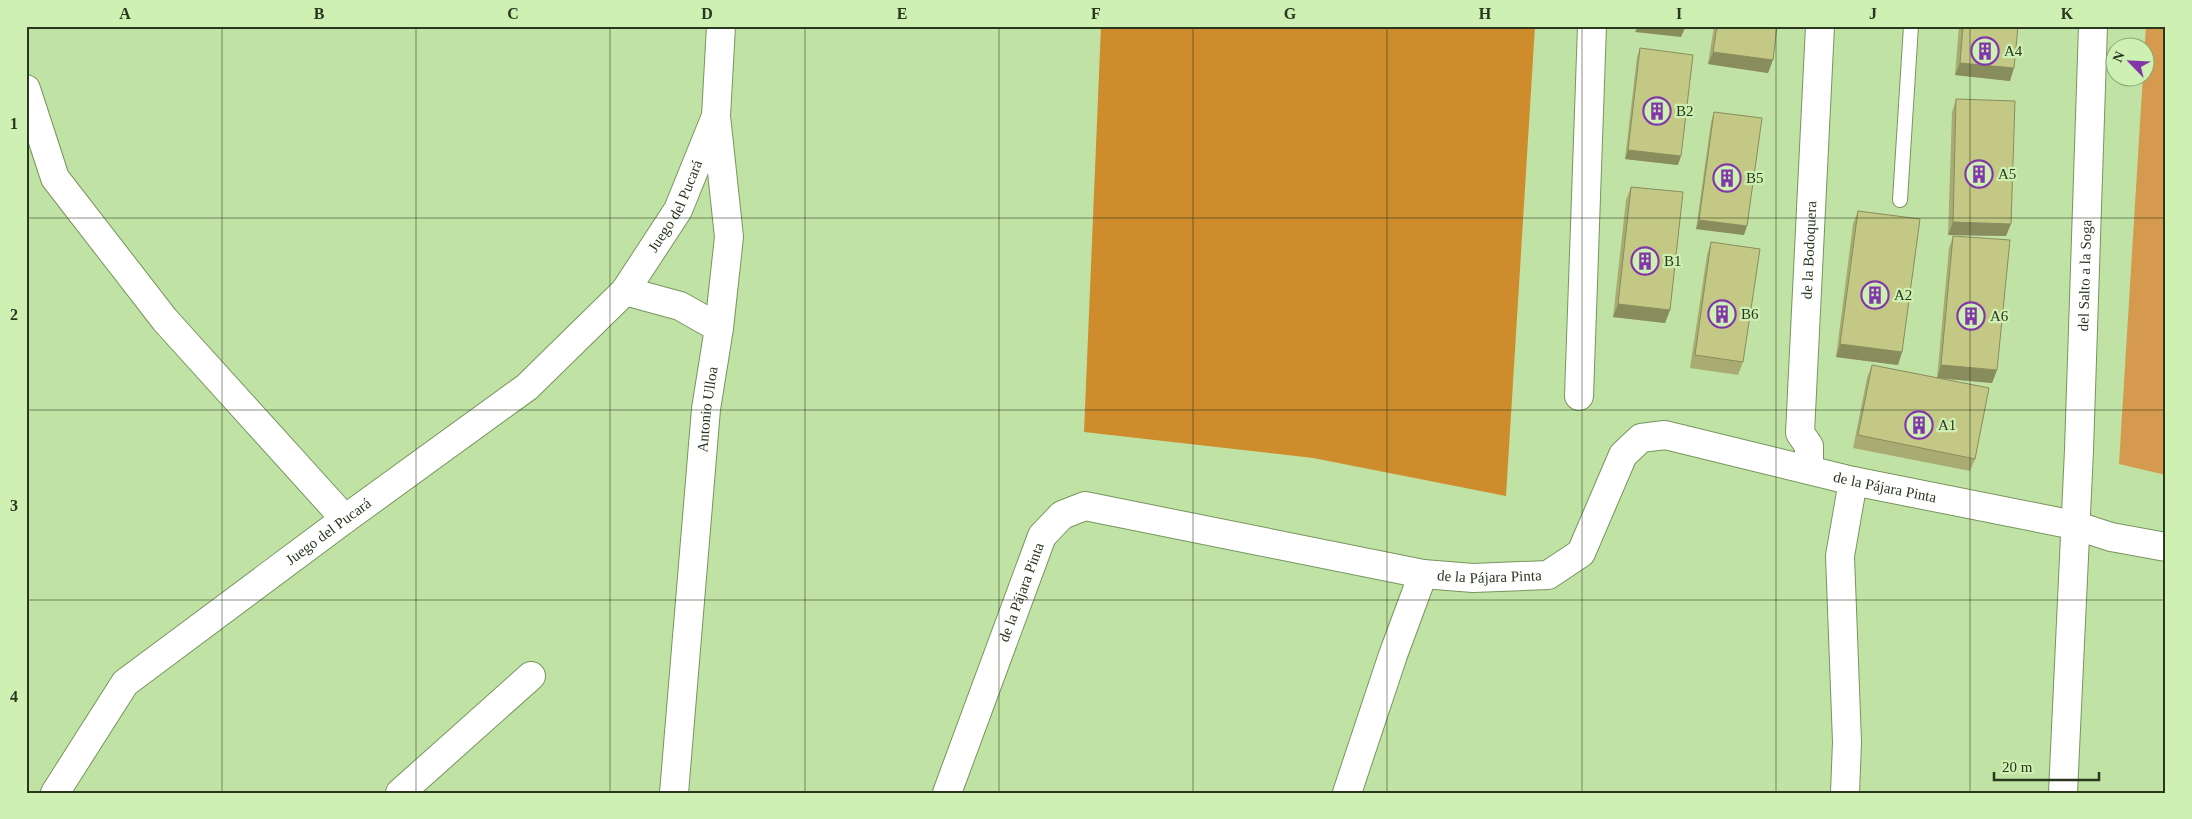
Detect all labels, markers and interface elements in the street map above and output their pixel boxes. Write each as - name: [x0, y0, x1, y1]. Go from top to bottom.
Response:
- text: A: [119, 5, 131, 22]
- text: B: [314, 5, 325, 22]
- text: C: [507, 5, 519, 22]
- text: D: [701, 5, 713, 22]
- text: E: [897, 5, 907, 22]
- text: F: [1091, 5, 1101, 22]
- text: G: [1284, 5, 1297, 22]
- text: H: [1479, 5, 1492, 22]
- text: I: [1676, 5, 1682, 22]
- text: J: [1869, 5, 1877, 22]
- text: K: [2061, 5, 2074, 22]
- building icon: A4: [1970, 36, 2000, 66]
- north arrow: [2104, 38, 2154, 88]
- place label: A4: [2004, 43, 2023, 59]
- text: N: [2110, 49, 2127, 65]
- building icon: B2: [1642, 96, 1672, 126]
- place label: B2: [1676, 103, 1694, 119]
- text: 1: [10, 115, 18, 132]
- street label: Juego del Pucará: [645, 157, 706, 255]
- building icon: A5: [1964, 159, 1994, 189]
- building icon: B5: [1712, 163, 1742, 193]
- place label: A5: [1998, 166, 2016, 182]
- place label: B5: [1746, 170, 1764, 186]
- street label: de la Bodoquera: [1799, 200, 1819, 300]
- street label: del Salto a la Soga: [2075, 219, 2095, 332]
- building icon: B1: [1630, 246, 1660, 276]
- place label: B1: [1664, 253, 1682, 269]
- building icon: A2: [1860, 280, 1890, 310]
- place label: A2: [1894, 287, 1912, 303]
- building icon: B6: [1707, 299, 1737, 329]
- building icon: A6: [1956, 301, 1986, 331]
- text: 2: [10, 306, 18, 323]
- place label: B6: [1741, 306, 1759, 322]
- place label: A6: [1990, 308, 2009, 324]
- street label: Antonio Ulloa: [694, 365, 721, 453]
- building icon: A1: [1904, 410, 1934, 440]
- place label: A1: [1938, 417, 1956, 433]
- street label: de la Pájara Pinta: [1832, 469, 1938, 505]
- street label: Juego del Pucará: [283, 495, 374, 568]
- text: 3: [10, 497, 18, 514]
- street label: de la Pájara Pinta: [996, 540, 1047, 644]
- street label: de la Pájara Pinta: [1437, 567, 1542, 586]
- text: 4: [10, 688, 18, 705]
- scale bar: [1994, 749, 2100, 781]
- text: 20 m: [2002, 759, 2033, 775]

